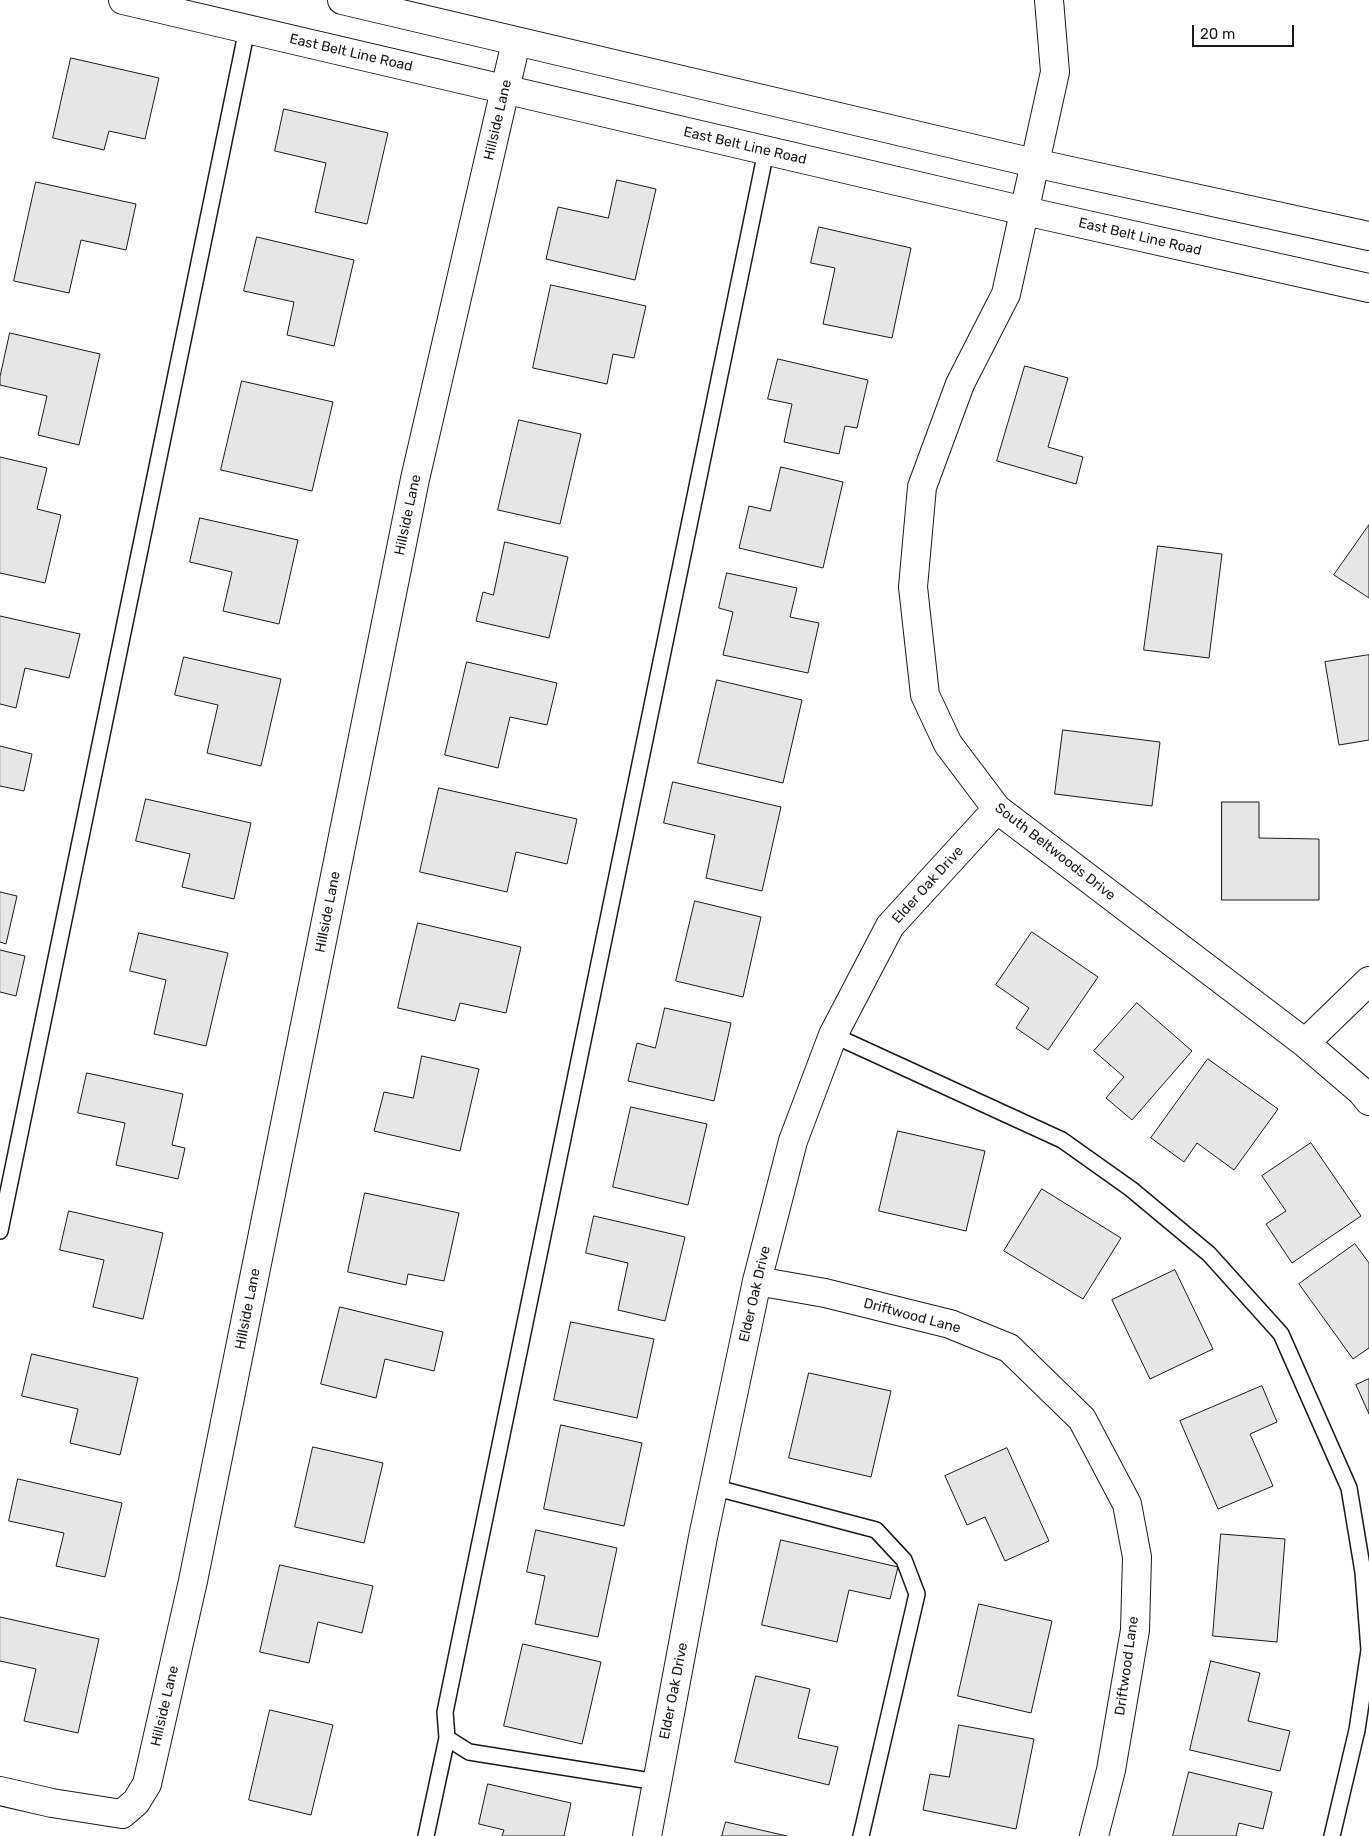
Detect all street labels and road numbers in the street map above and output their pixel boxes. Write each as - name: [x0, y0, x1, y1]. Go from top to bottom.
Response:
- street label: East Belt Line Road: [288, 31, 414, 75]
- street label: Hillside Lane: [481, 78, 515, 162]
- street label: East Belt Line Road: [682, 124, 808, 168]
- street label: East Belt Line Road: [1077, 215, 1203, 259]
- street label: Hillside Lane: [391, 473, 425, 557]
- street label: South Beltwoods Drive: [991, 800, 1119, 904]
- street label: Elder Oak Drive: [889, 843, 967, 927]
- street label: Hillside Lane: [312, 870, 344, 954]
- street label: Elder Oak Drive: [736, 1244, 774, 1344]
- street label: Hillside Lane: [232, 1267, 264, 1351]
- street label: Driftwood Lane: [862, 1295, 962, 1337]
- street label: Driftwood Lane: [1112, 1615, 1142, 1717]
- street label: Elder Oak Drive: [656, 1641, 692, 1741]
- street label: Hillside Lane: [148, 1664, 182, 1748]

